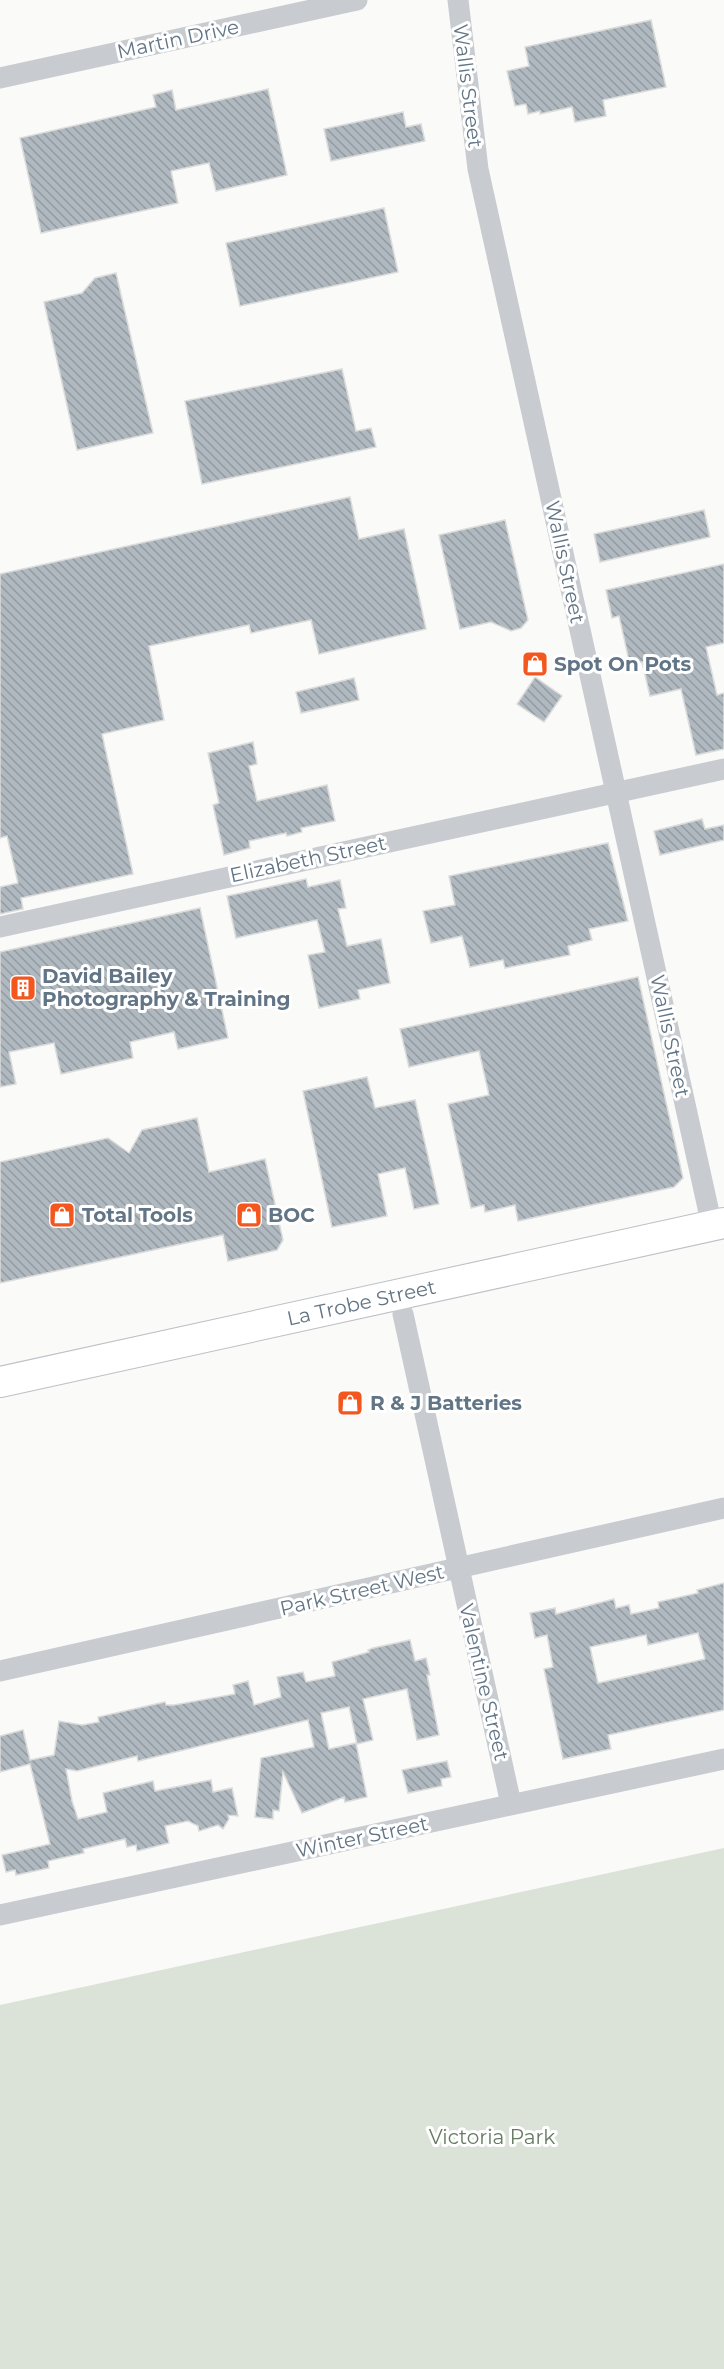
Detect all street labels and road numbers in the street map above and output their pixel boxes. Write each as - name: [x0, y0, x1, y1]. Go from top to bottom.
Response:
- street label: Martin Drive: [115, 14, 241, 64]
- street label: Wallis Street: [449, 23, 487, 149]
- street label: Wallis Street: [540, 499, 590, 625]
- street label: Elizabeth Street: [228, 831, 388, 887]
- street label: Wallis Street: [645, 973, 695, 1099]
- street label: La Trobe Street: [285, 1275, 438, 1331]
- street label: Park Street West: [278, 1559, 446, 1621]
- street label: Valentine Street: [454, 1601, 514, 1763]
- street label: Winter Street: [294, 1811, 430, 1863]

